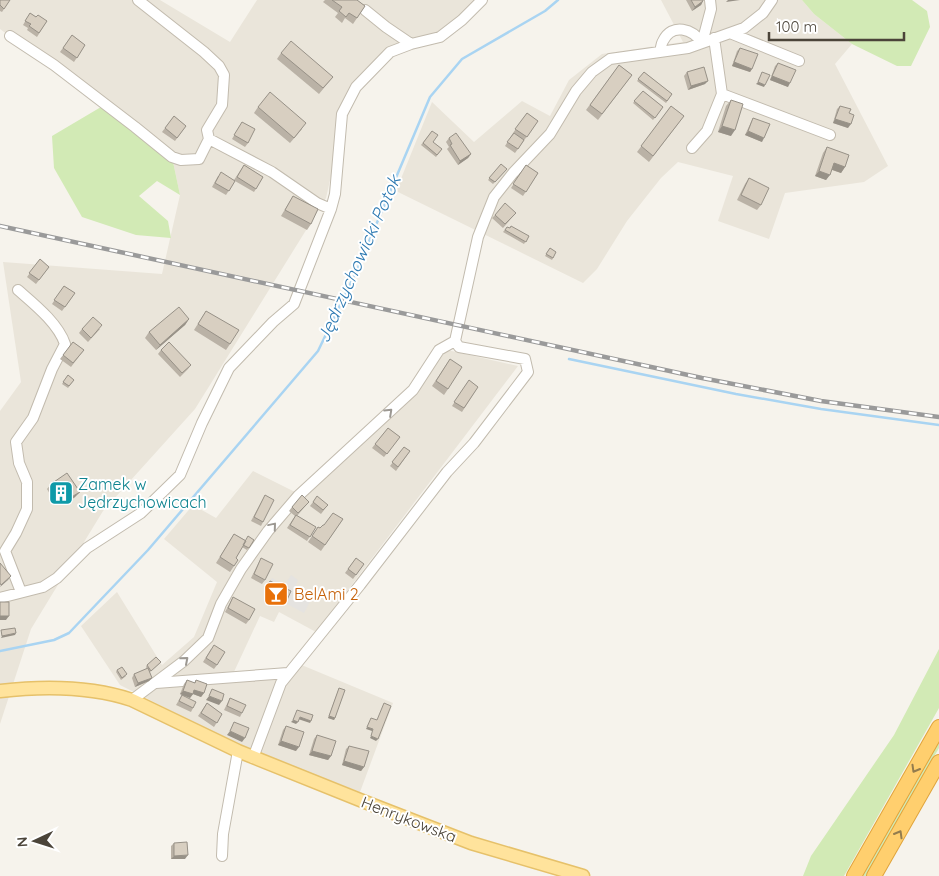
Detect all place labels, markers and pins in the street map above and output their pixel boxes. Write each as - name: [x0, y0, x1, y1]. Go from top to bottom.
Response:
- place label: Zamek w Jędrzychowicach: [78, 474, 207, 512]
- building icon: Zamek w Jędrzychowicach: [48, 480, 74, 506]
- bar icon: BelAmi 2: [263, 581, 289, 607]
- place label: BelAmi 2: [294, 584, 359, 604]

